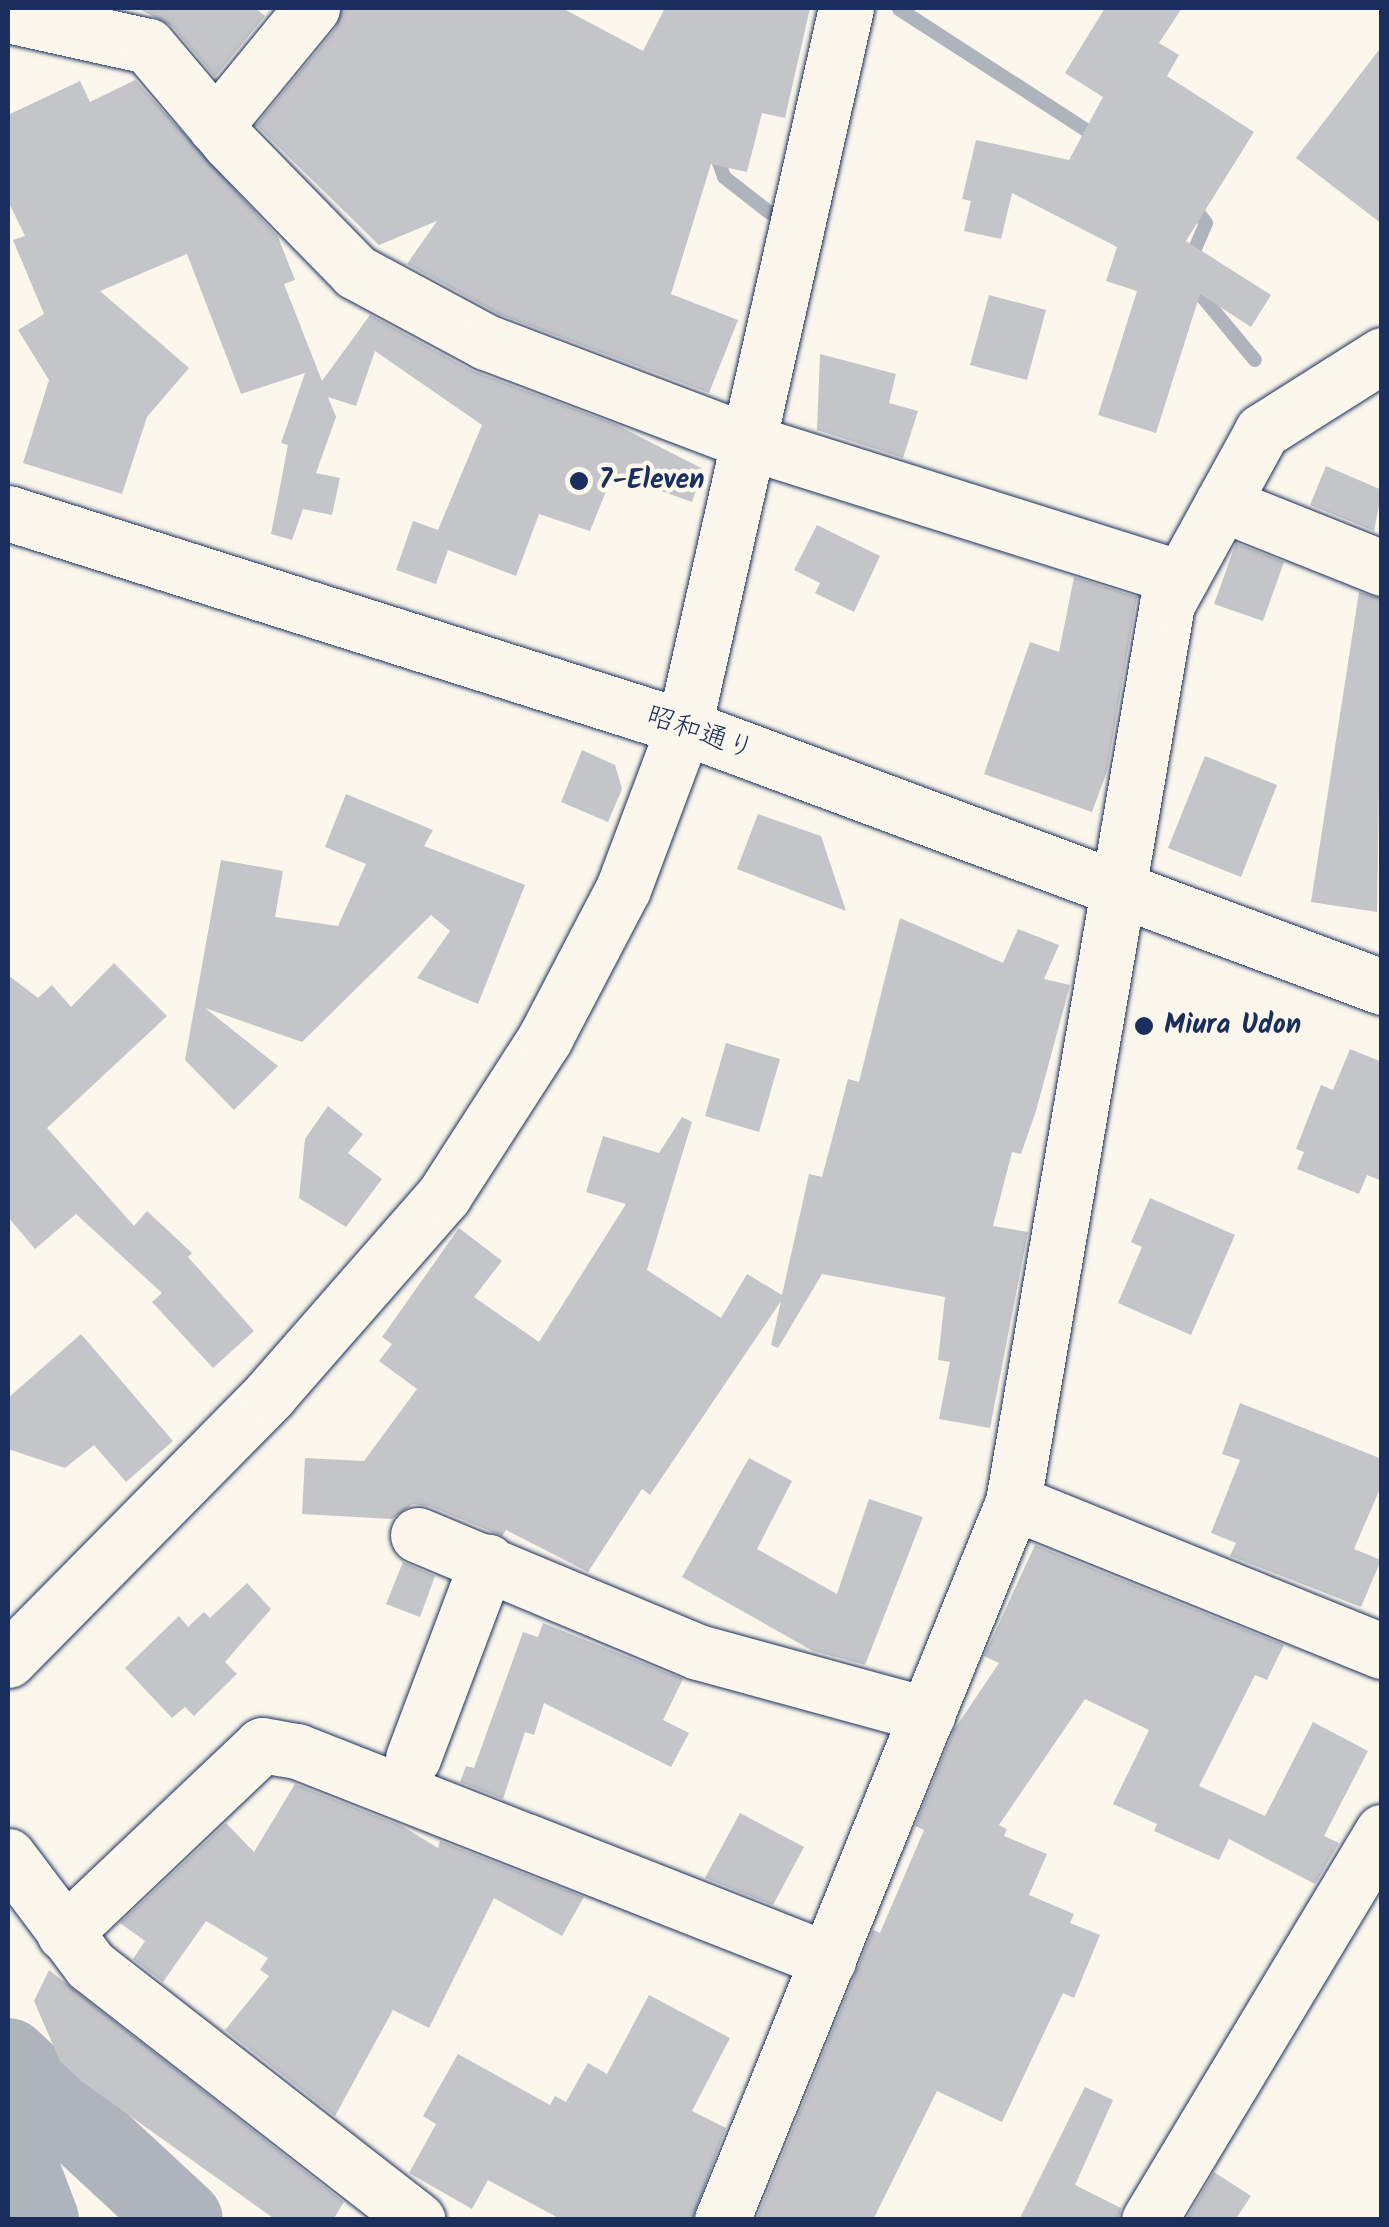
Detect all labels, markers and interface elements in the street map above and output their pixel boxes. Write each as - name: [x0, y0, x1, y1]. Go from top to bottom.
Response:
- place label: 7-Eleven: [599, 464, 705, 498]
- marker: 7-Eleven: [568, 470, 590, 492]
- street label: 昭和通り: [642, 700, 758, 768]
- place label: Miura Udon: [1164, 1009, 1301, 1043]
- marker: Miura Udon: [1133, 1015, 1155, 1037]

